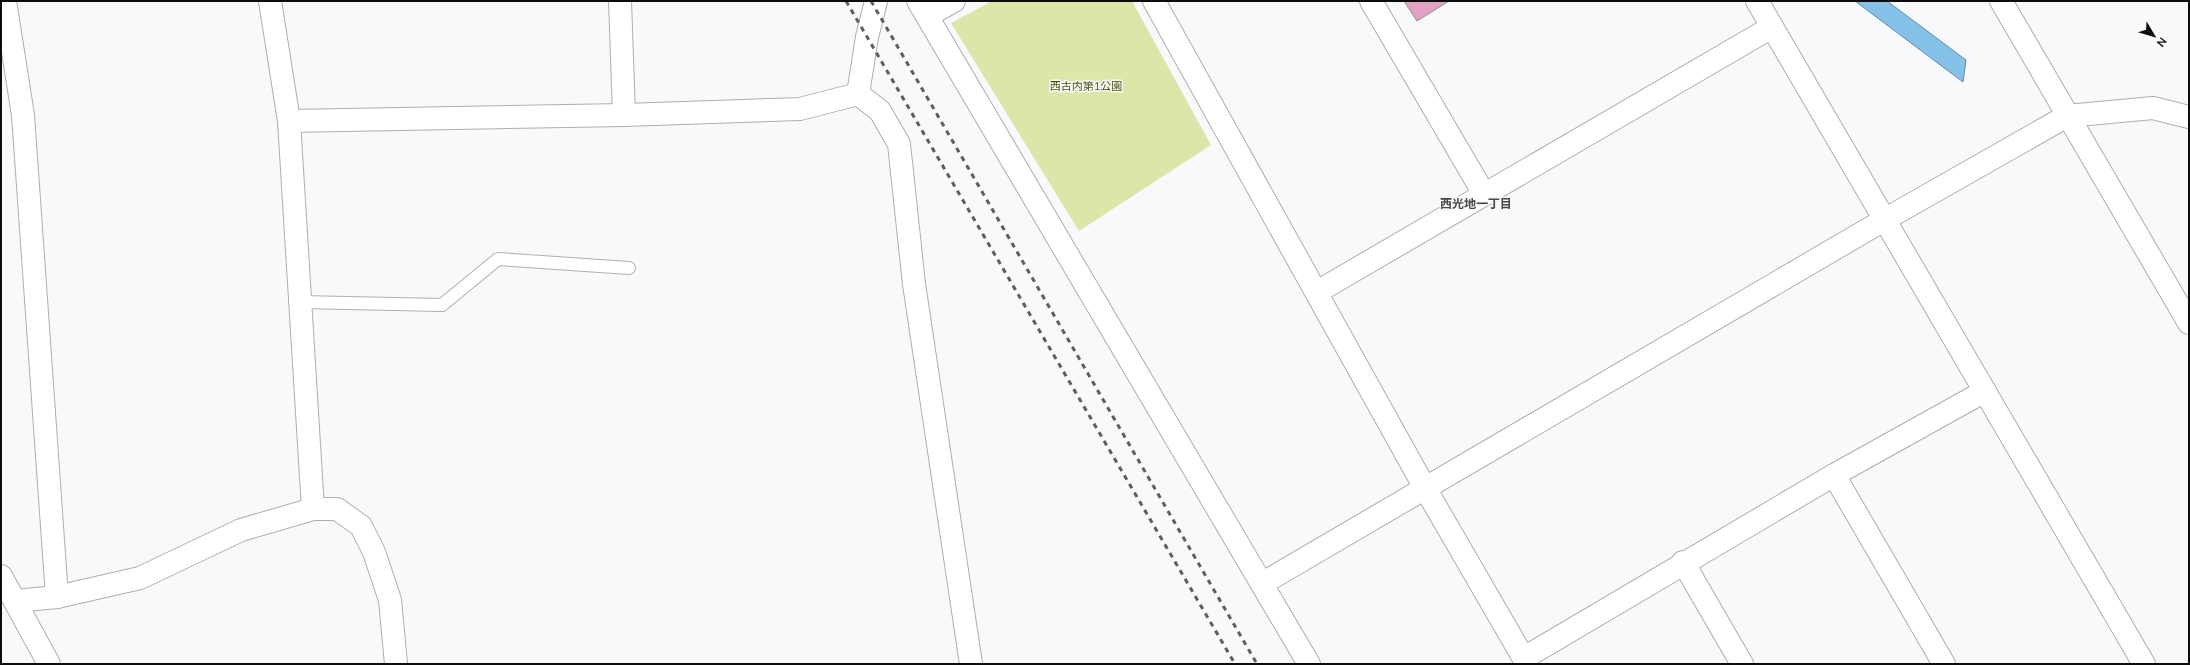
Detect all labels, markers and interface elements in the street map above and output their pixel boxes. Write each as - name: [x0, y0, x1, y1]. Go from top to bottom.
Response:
- north arrow: [2134, 16, 2174, 56]
- text: N: [2154, 35, 2170, 50]
- park label: 西古内第1公園: [1050, 79, 1122, 93]
- district label: 西光地一丁目: [1440, 196, 1512, 211]

